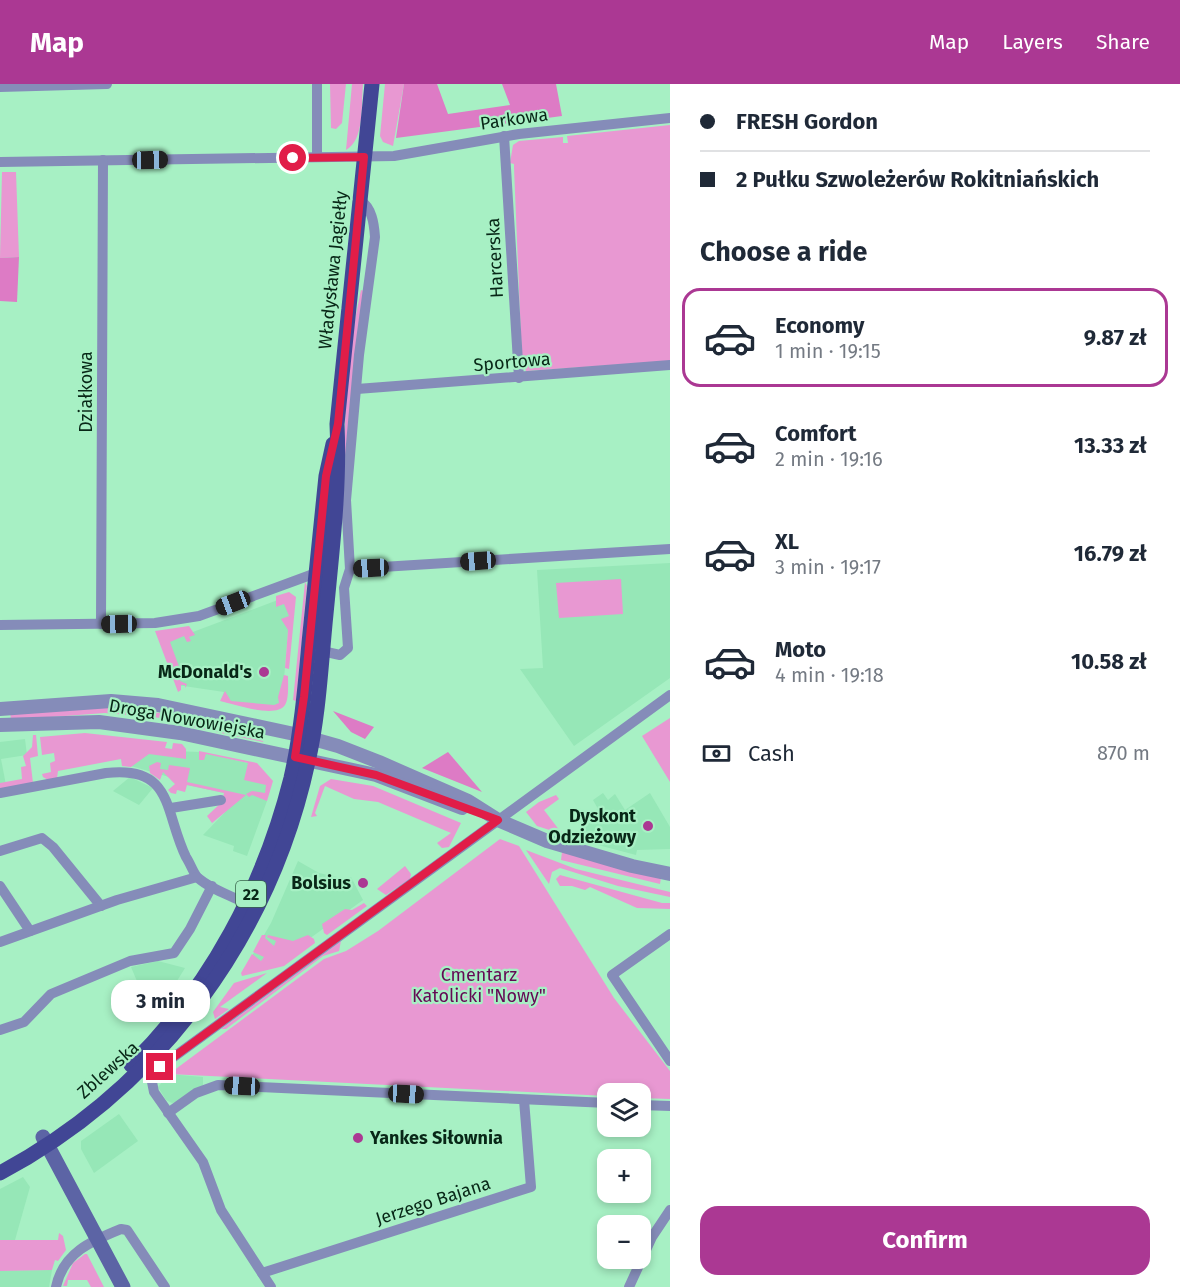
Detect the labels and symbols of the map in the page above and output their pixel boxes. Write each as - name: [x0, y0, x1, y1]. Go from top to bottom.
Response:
- street label: Parkowa: [479, 103, 549, 135]
- route start: [279, 144, 306, 171]
- car: [132, 151, 168, 169]
- street label: Władysława Jagiełły: [314, 189, 352, 350]
- street label: Harcerska: [482, 217, 508, 299]
- street label: Sportowa: [473, 348, 551, 376]
- street label: Działkowa: [75, 351, 97, 433]
- car: [459, 551, 497, 571]
- car: [353, 558, 389, 578]
- car: [213, 588, 253, 618]
- car: [101, 615, 137, 633]
- place label: McDonald's: [158, 661, 252, 683]
- marker: McDonald's: [257, 665, 271, 679]
- street label: Droga Nowowiejska: [107, 694, 267, 744]
- place label: Dyskont Odzieżowy: [548, 805, 637, 848]
- marker: Dyskont Odzieżowy: [641, 819, 655, 833]
- place label: Bolsius: [291, 872, 351, 894]
- marker: Bolsius: [356, 876, 370, 890]
- road number: 22: [236, 881, 266, 907]
- park label: Cmentarz Katolicki "Nowy": [412, 964, 546, 1007]
- callout: 3 min: [110, 980, 210, 1022]
- street label: Zblewska: [73, 1037, 143, 1103]
- route end: [146, 1053, 173, 1080]
- car: [224, 1076, 260, 1096]
- car: [388, 1084, 424, 1104]
- place label: Yankes Siłownia: [369, 1127, 503, 1149]
- marker: Yankes Siłownia: [351, 1131, 365, 1145]
- street label: Jerzego Bajana: [373, 1172, 493, 1230]

